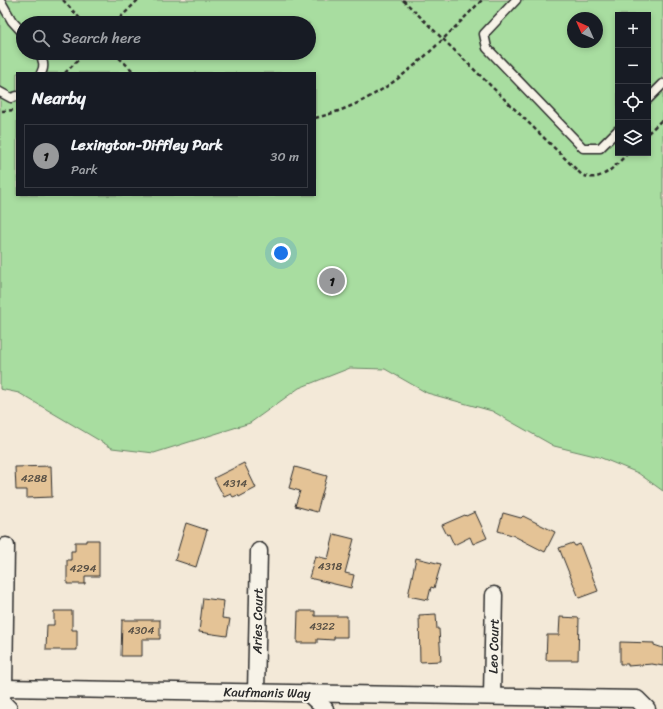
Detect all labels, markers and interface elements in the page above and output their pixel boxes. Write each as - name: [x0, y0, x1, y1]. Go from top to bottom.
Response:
- north arrow: [567, 12, 603, 48]
- map controls: [615, 12, 651, 156]
- button: +: [615, 12, 651, 48]
- search box: [16, 16, 316, 60]
- text: Search here: [62, 25, 141, 51]
- icon: search: [30, 27, 52, 49]
- button: −: [615, 48, 651, 84]
- text: Nearby: [32, 83, 86, 113]
- button: locate: [615, 84, 651, 120]
- button: layers: [615, 120, 651, 156]
- text: Lexington-Diffley Park: [71, 132, 223, 158]
- text: 1: [43, 145, 49, 168]
- text: 30 m: [270, 145, 299, 168]
- text: Park: [71, 158, 98, 181]
- your location: [271, 243, 291, 263]
- pin: 1: [319, 266, 345, 296]
- house number: 4288: [21, 469, 48, 488]
- house number: 4314: [223, 474, 247, 493]
- house number: 4318: [318, 557, 342, 576]
- house number: 4294: [70, 559, 97, 578]
- street label: Aries Court: [245, 587, 270, 655]
- house number: 4322: [309, 617, 335, 636]
- street label: Leo Court: [482, 618, 505, 674]
- house number: 4304: [128, 621, 154, 640]
- street label: Kaufmanis Way: [223, 680, 311, 705]

